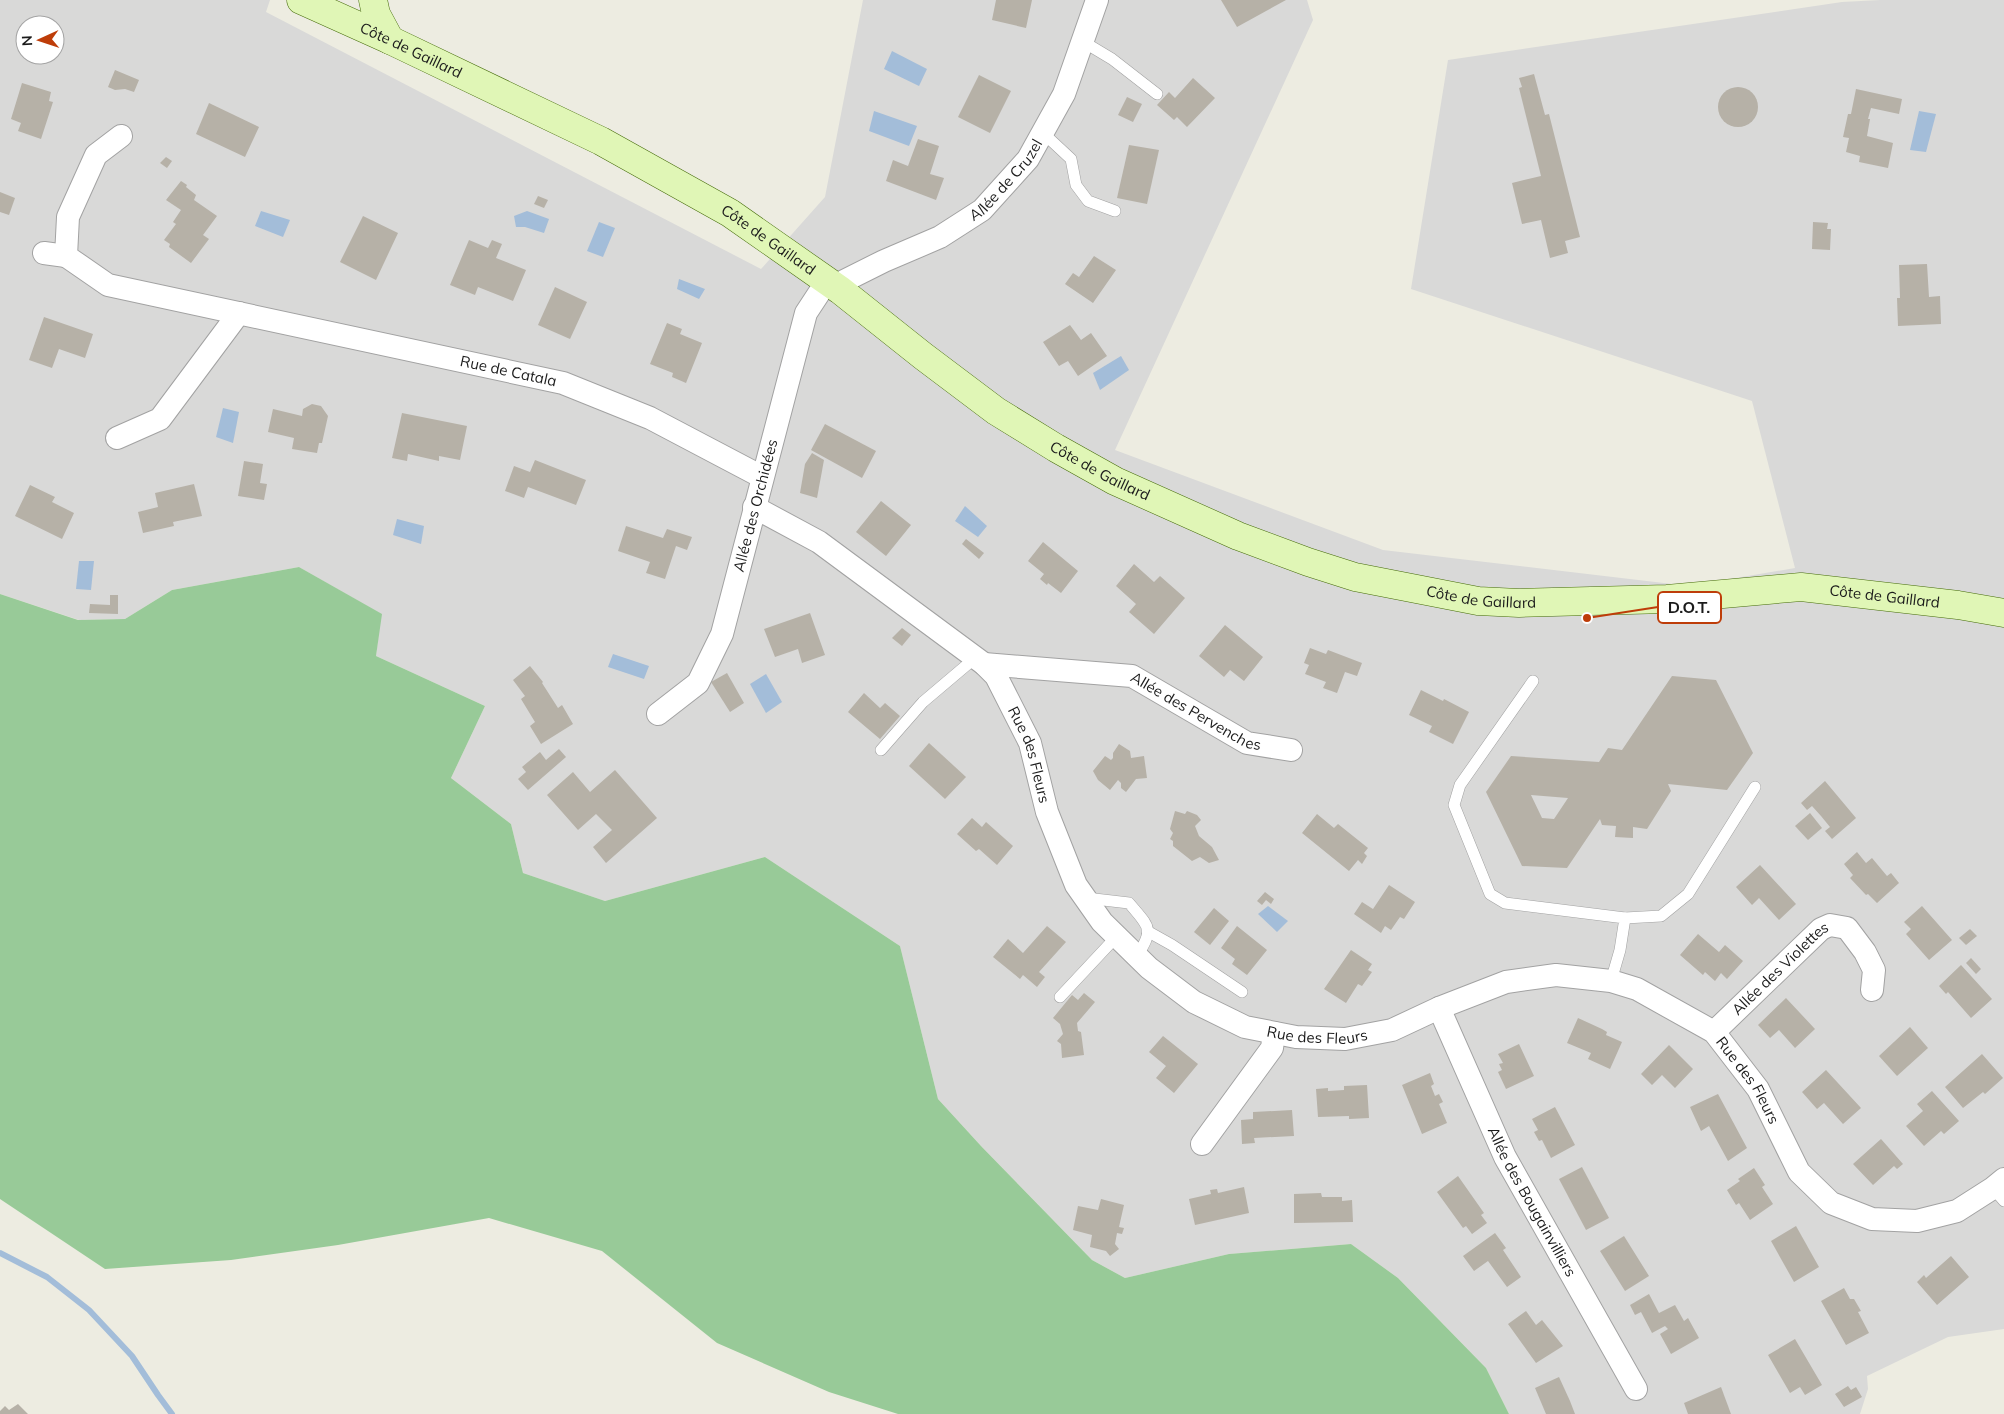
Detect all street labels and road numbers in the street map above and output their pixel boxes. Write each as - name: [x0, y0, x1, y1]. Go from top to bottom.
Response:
- street label: Côte de Gaillard: [357, 18, 465, 82]
- street label: Allée de Cruzel: [965, 136, 1046, 225]
- street label: Côte de Gaillard: [718, 200, 819, 279]
- street label: Rue de Catala: [458, 351, 558, 390]
- street label: Côte de Gaillard: [1046, 436, 1153, 504]
- street label: Allée des Orchidées: [729, 437, 782, 574]
- street label: Côte de Gaillard: [1829, 580, 1941, 612]
- street label: Côte de Gaillard: [1425, 581, 1536, 612]
- street label: Allée des Pervenches: [1127, 667, 1262, 754]
- street label: Rue des Fleurs: [1004, 703, 1054, 805]
- street label: Allée des Violettes: [1728, 917, 1831, 1019]
- street label: Rue des Fleurs: [1265, 1021, 1369, 1048]
- street label: Rue des Fleurs: [1712, 1033, 1784, 1127]
- street label: Allée des Bougainvilliers: [1484, 1124, 1581, 1280]

